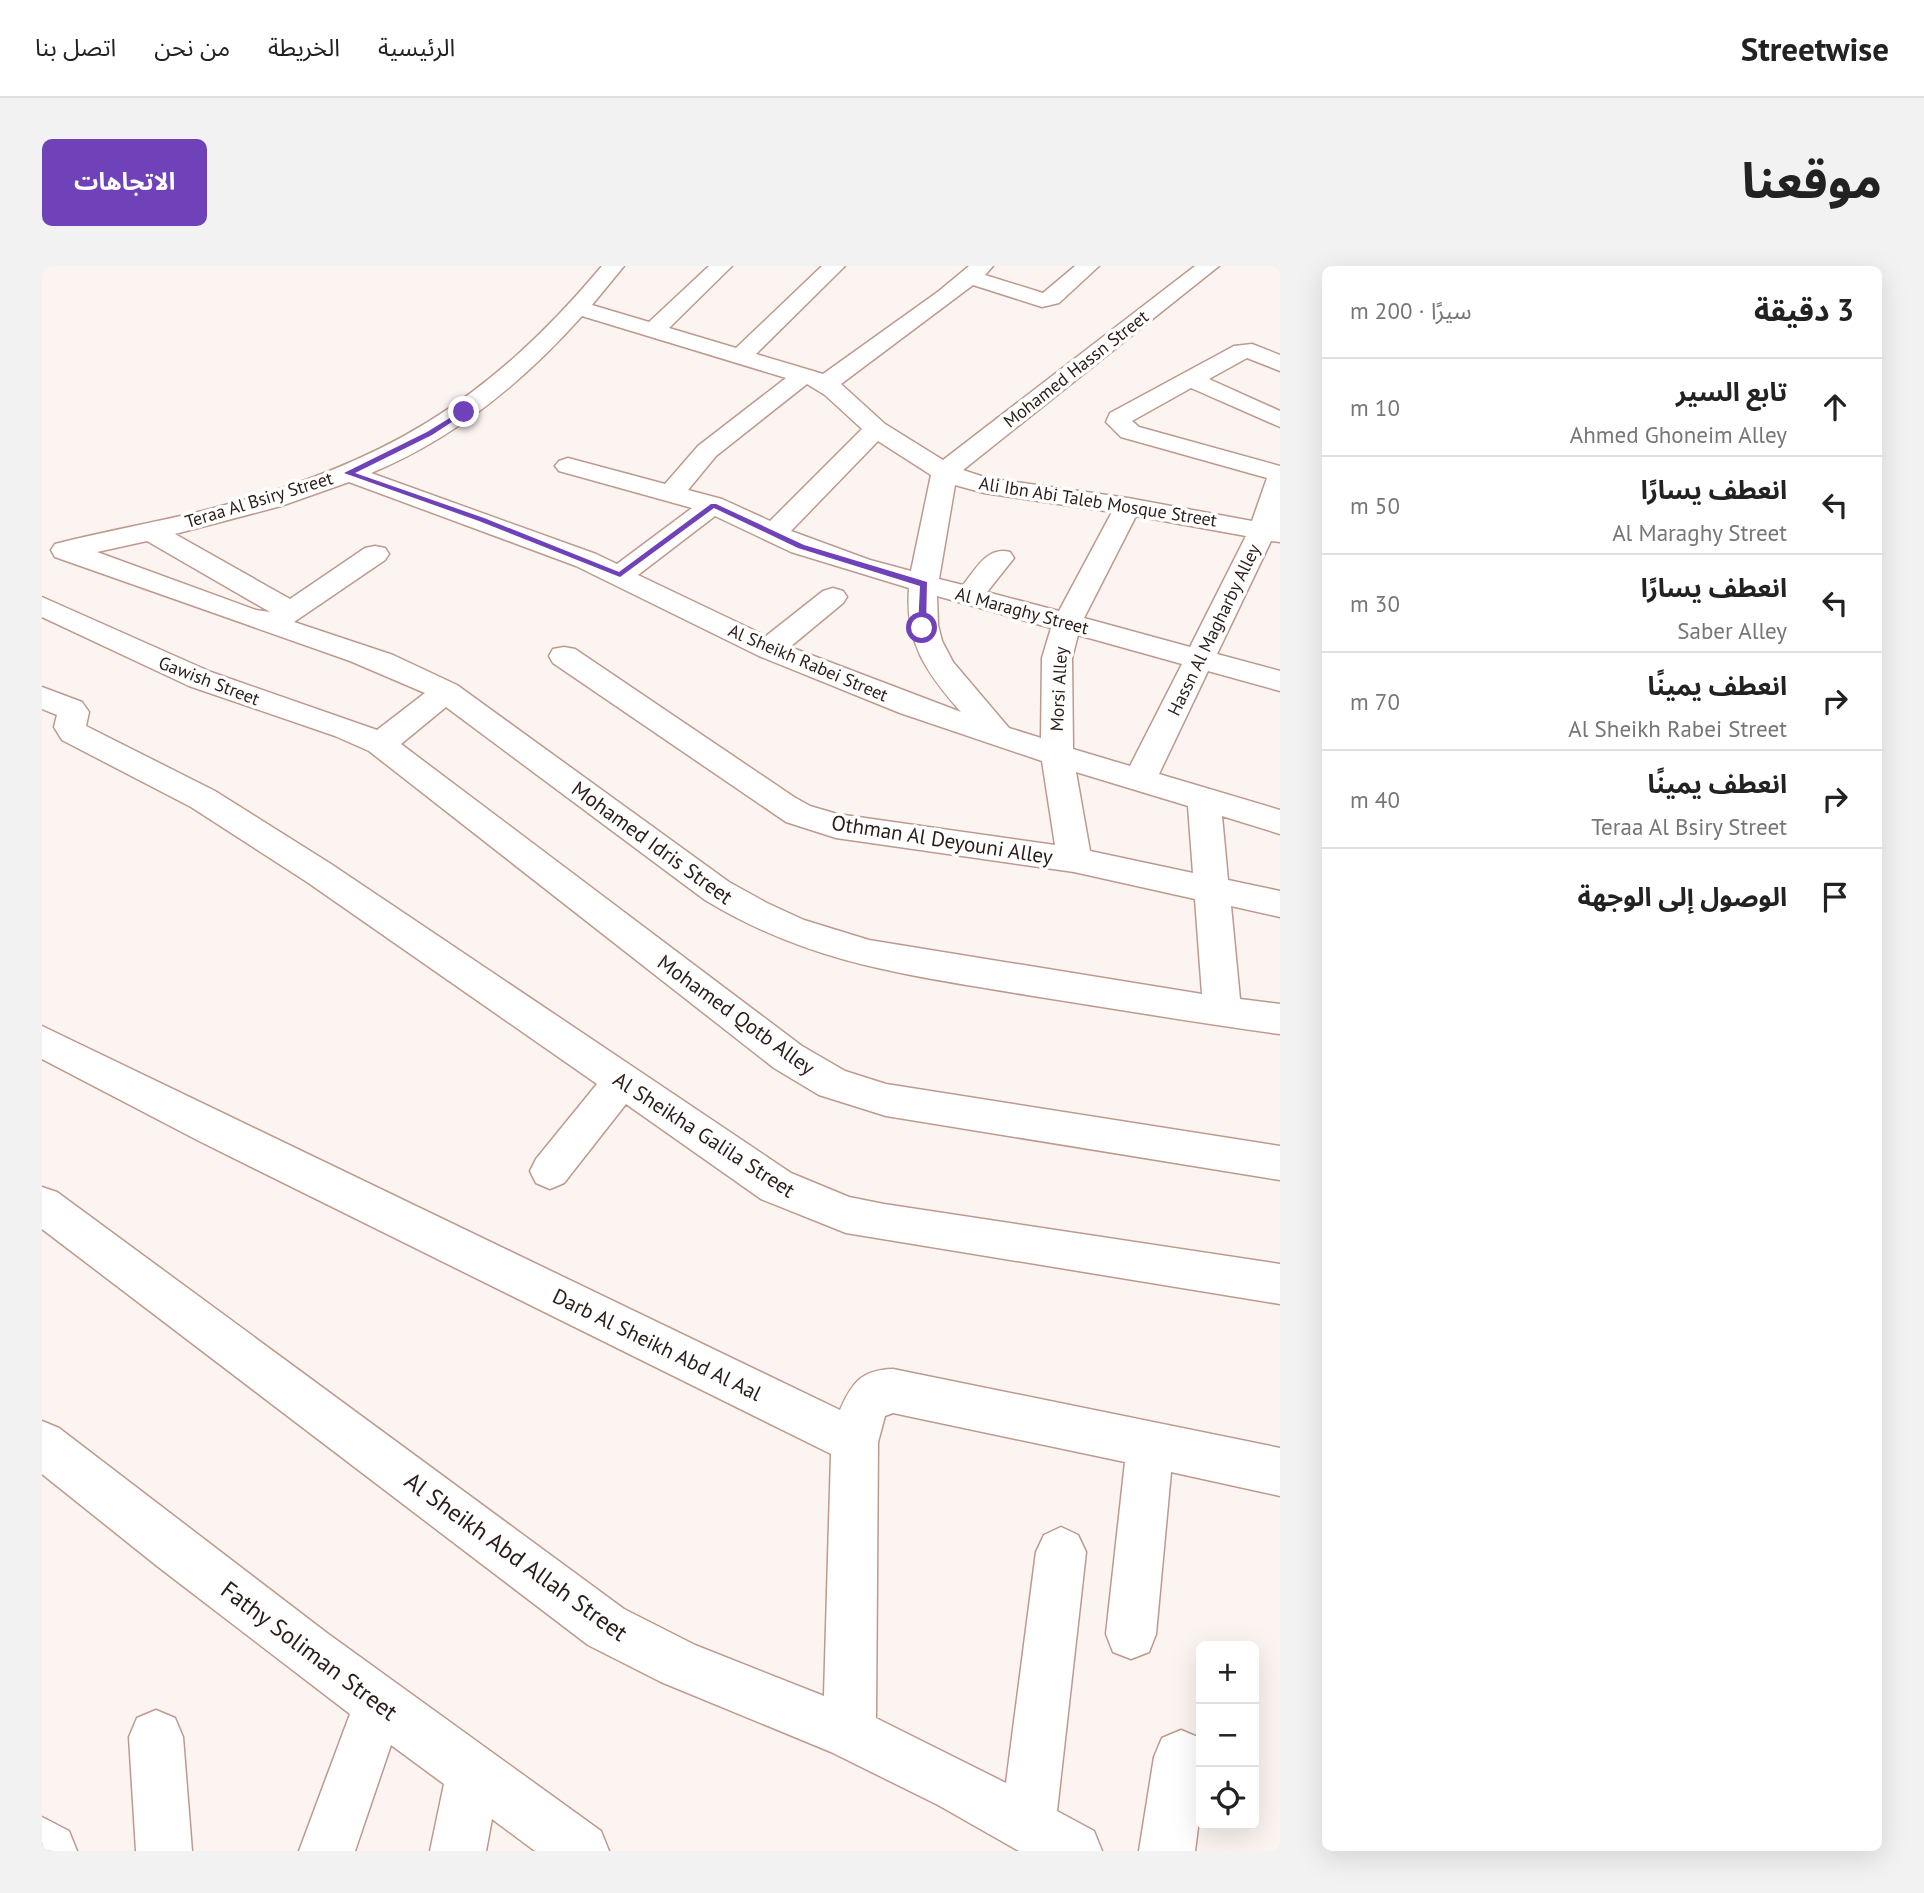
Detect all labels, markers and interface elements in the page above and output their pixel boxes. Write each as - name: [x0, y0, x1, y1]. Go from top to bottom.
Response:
- text: Streetwise: [1741, 27, 1889, 70]
- text: اتصل بنا: [35, 32, 116, 63]
- text: من نحن: [154, 32, 230, 63]
- text: الخريطة: [268, 32, 340, 63]
- text: الرئيسية: [378, 32, 455, 63]
- button: الاتجاهات: [42, 139, 207, 226]
- text: موقعنا: [1742, 148, 1882, 212]
- text: 3 دقيقة: [1754, 290, 1854, 329]
- text: سيرًا · 200 m: [1350, 296, 1472, 325]
- street label: Mohamed Hassn Street: [999, 305, 1153, 432]
- text: تابع السير: [1676, 375, 1787, 408]
- icon: ahead: [1816, 388, 1854, 426]
- text: 10 m: [1350, 393, 1400, 422]
- route end: [448, 396, 479, 427]
- text: Ahmed Ghoneim Alley: [1570, 420, 1787, 449]
- street label: Teraa Al Bsiry Street: [182, 466, 335, 533]
- street label: Ali Ibn Abi Taleb Mosque Street: [978, 471, 1219, 532]
- text: انعطف يسارًا: [1641, 473, 1787, 506]
- icon: left: [1816, 486, 1854, 524]
- text: 50 m: [1350, 491, 1400, 520]
- text: Al Maraghy Street: [1612, 518, 1787, 547]
- street label: Hassn Al Magharby Alley: [1162, 540, 1265, 719]
- text: انعطف يسارًا: [1641, 571, 1787, 604]
- street label: Al Maraghy Street: [953, 582, 1091, 639]
- icon: left: [1816, 584, 1854, 622]
- text: 30 m: [1350, 589, 1400, 618]
- route start: [906, 612, 937, 643]
- text: Saber Alley: [1677, 616, 1787, 645]
- street label: Al Sheikh Rabei Street: [725, 619, 891, 707]
- street label: Morsi Alley: [1045, 645, 1072, 732]
- street label: Gawish Street: [155, 651, 263, 710]
- text: انعطف يمينًا: [1647, 669, 1787, 702]
- icon: right: [1816, 682, 1854, 720]
- text: 70 m: [1350, 687, 1400, 716]
- text: Al Sheikh Rabei Street: [1568, 714, 1787, 743]
- text: انعطف يمينًا: [1647, 767, 1787, 800]
- street label: Mohamed Idris Street: [566, 775, 738, 910]
- icon: right: [1816, 780, 1854, 818]
- text: 40 m: [1350, 785, 1400, 814]
- street label: Othman Al Deyouni Alley: [830, 809, 1055, 870]
- text: Teraa Al Bsiry Street: [1591, 812, 1787, 841]
- icon: arrive: [1816, 878, 1854, 916]
- text: الوصول إلى الوجهة: [1578, 880, 1787, 913]
- street label: Mohamed Qotb Alley: [652, 948, 820, 1081]
- street label: Al Sheikha Galila Street: [608, 1066, 800, 1203]
- street label: Darb Al Sheikh Abd Al Aal: [548, 1282, 766, 1407]
- street label: Al Sheikh Abd Allah Street: [399, 1465, 634, 1648]
- street label: Fathy Soliman Street: [215, 1574, 404, 1727]
- map controls: [1196, 1641, 1259, 1830]
- button: +: [1196, 1641, 1259, 1704]
- button: −: [1196, 1704, 1259, 1767]
- button: locate: [1196, 1767, 1259, 1830]

